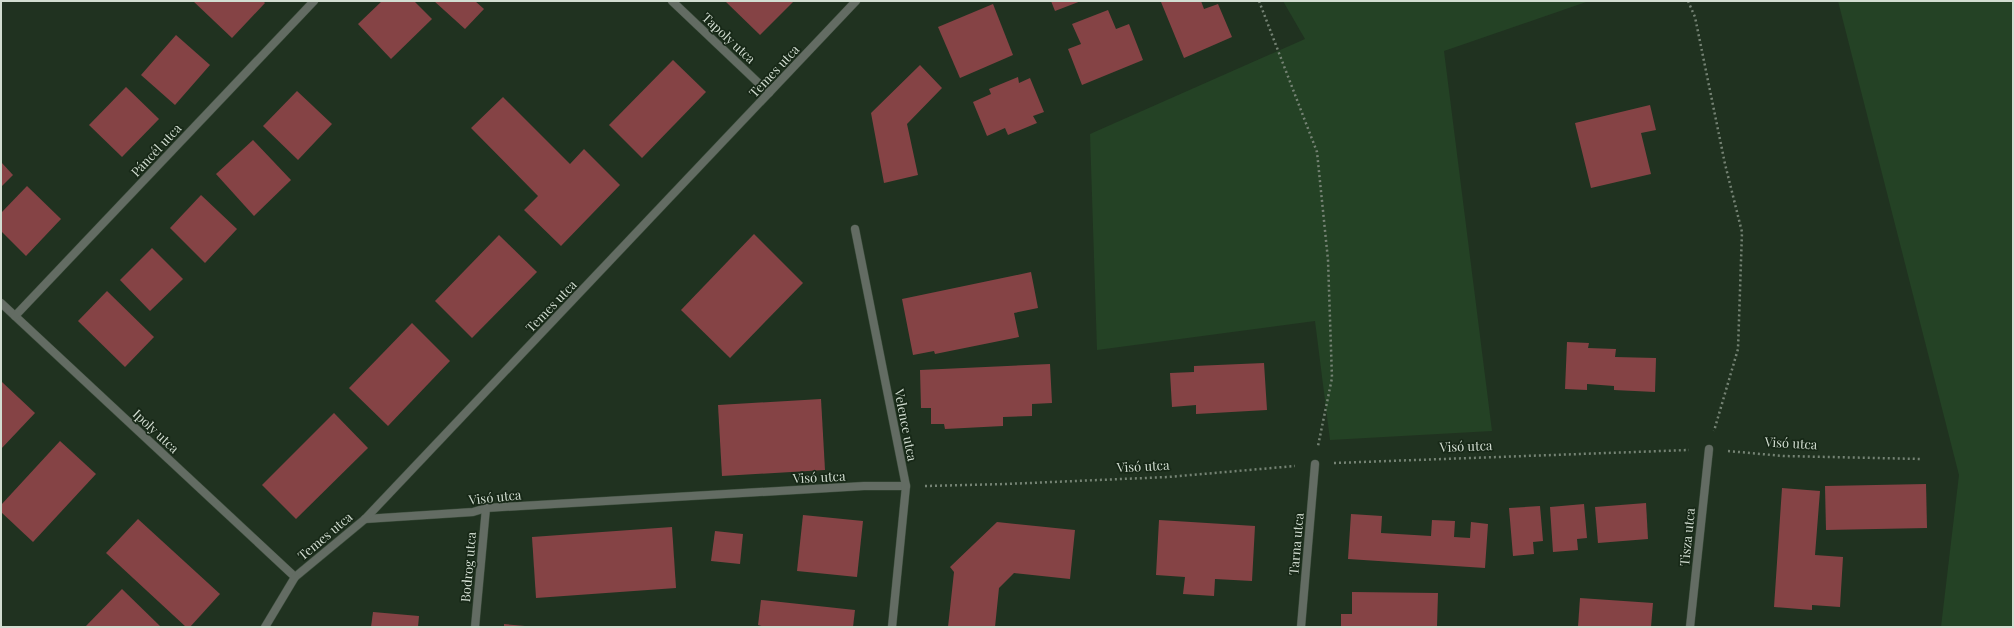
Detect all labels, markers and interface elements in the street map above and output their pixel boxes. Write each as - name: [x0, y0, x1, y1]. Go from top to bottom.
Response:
- street label: Tapoly utca: [699, 9, 760, 67]
- street label: Temes utca: [745, 40, 803, 101]
- street label: Páncél utca: [127, 119, 185, 180]
- street label: Temes utca: [522, 276, 580, 335]
- street label: Velence utca: [891, 386, 922, 463]
- street label: Ipoly utca: [130, 405, 183, 457]
- street label: Visó utca: [1763, 433, 1818, 452]
- street label: Visó utca: [1438, 436, 1493, 455]
- street label: Visó utca: [1115, 456, 1170, 475]
- street label: Visó utca: [791, 467, 846, 486]
- street label: Visó utca: [467, 485, 523, 508]
- street label: Temes utca: [294, 507, 356, 563]
- street label: Tisza utca: [1675, 507, 1698, 567]
- street label: Tarna utca: [1284, 512, 1307, 576]
- street label: Bodrog utca: [456, 531, 479, 603]

